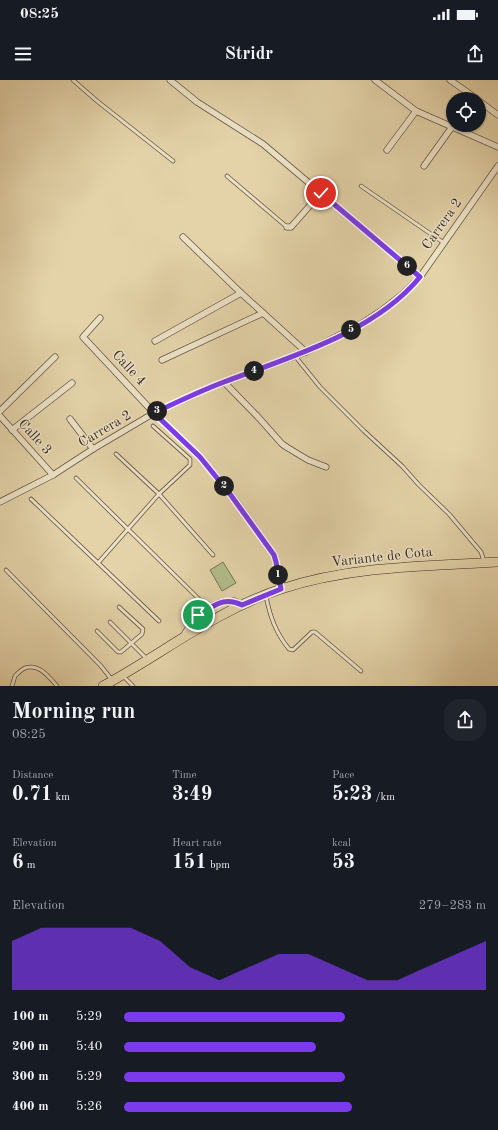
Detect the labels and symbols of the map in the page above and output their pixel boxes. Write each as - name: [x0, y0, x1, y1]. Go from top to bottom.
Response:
- pin: [304, 176, 338, 210]
- street label: Carrera 2: [419, 196, 465, 252]
- pin: 6: [397, 256, 417, 276]
- pin: 5: [341, 320, 361, 340]
- street label: Calle 4: [109, 348, 149, 388]
- pin: 4: [244, 361, 264, 381]
- pin: 3: [147, 401, 167, 421]
- street label: Carrera 2: [76, 408, 134, 450]
- street label: Calle 3: [16, 417, 54, 457]
- pin: 2: [214, 476, 234, 496]
- street label: Variante de Cota: [331, 545, 433, 569]
- pin: 1: [268, 565, 288, 585]
- pin: [181, 598, 215, 632]

